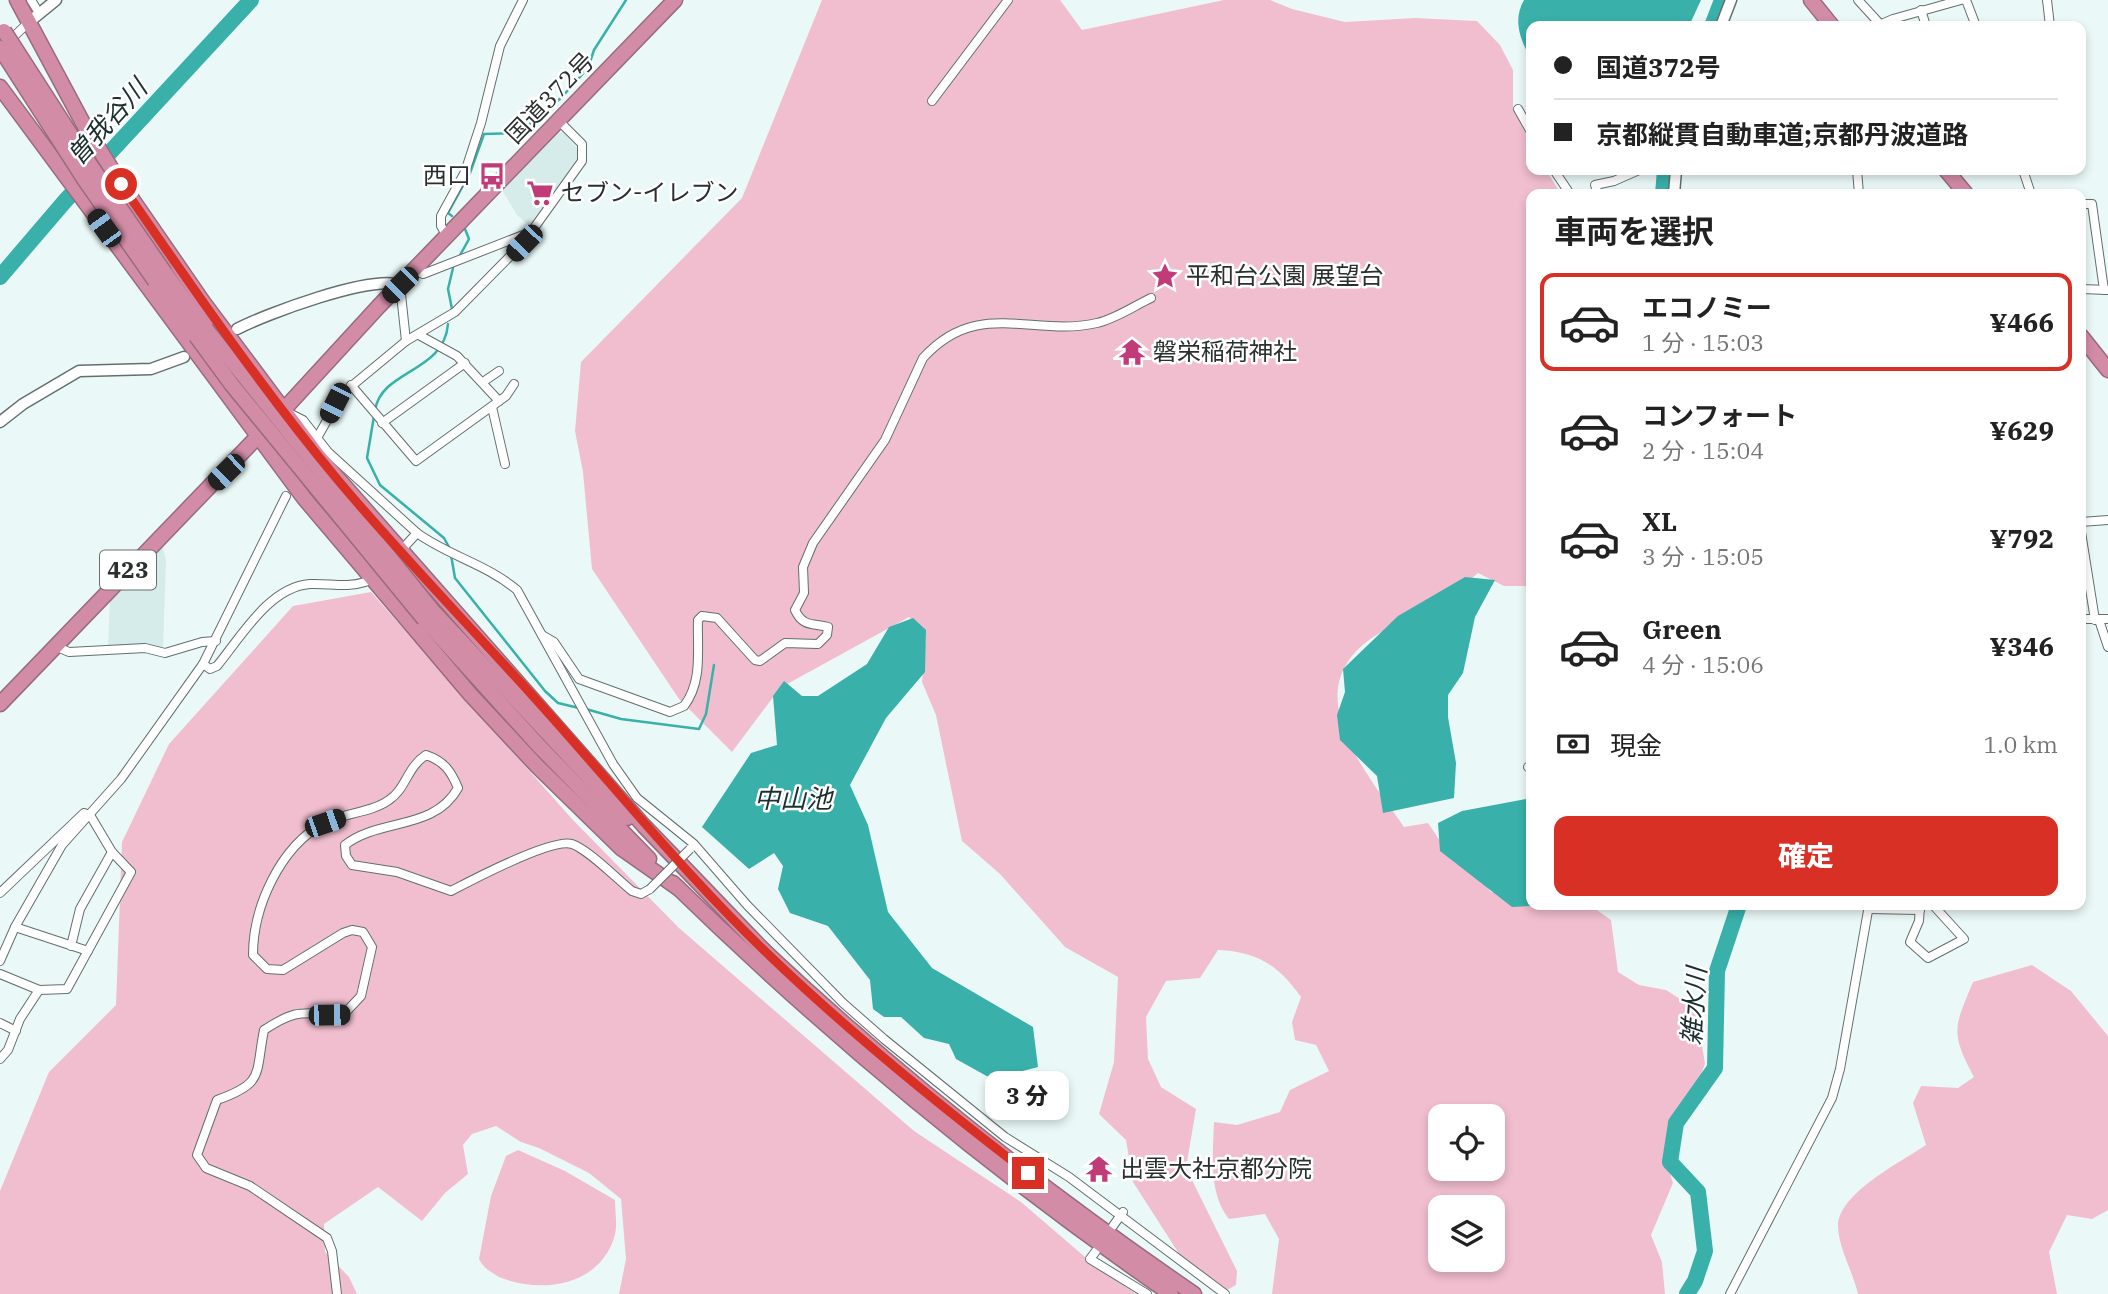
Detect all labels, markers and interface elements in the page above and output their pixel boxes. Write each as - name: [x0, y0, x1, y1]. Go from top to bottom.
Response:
- street label: 国道372号: [498, 45, 601, 150]
- text: 国道372号: [1596, 50, 1721, 84]
- water label: 曽我谷川: [59, 69, 156, 171]
- text: 京都縦貫自動車道;京都丹波道路: [1596, 117, 1968, 151]
- place label: 西口: [423, 159, 471, 191]
- bus stop icon: 西口: [477, 161, 507, 191]
- route start: [105, 168, 137, 200]
- place label: セブン-イレブン: [561, 176, 738, 208]
- supermarket icon: セブン-イレブン: [525, 178, 555, 208]
- car: [84, 205, 125, 251]
- text: 車両を選択: [1554, 210, 1714, 252]
- car: [502, 221, 547, 265]
- place label: 平和台公園 展望台: [1186, 259, 1384, 291]
- place icon: 平和台公園 展望台: [1150, 261, 1180, 291]
- car: [378, 263, 423, 307]
- text: エコノミー: [1642, 290, 1772, 324]
- icon: car: [1558, 291, 1621, 354]
- text: ¥466: [1989, 305, 2054, 339]
- text: 1 分 · 15:03: [1642, 327, 1764, 357]
- place label: 磐栄稲荷神社: [1153, 335, 1297, 367]
- temple icon: 磐栄稲荷神社: [1117, 337, 1147, 367]
- car: [317, 380, 354, 426]
- text: コンフォート: [1642, 398, 1797, 432]
- icon: car: [1558, 399, 1621, 462]
- text: ¥629: [1989, 413, 2054, 447]
- text: 2 分 · 15:04: [1642, 435, 1764, 465]
- car: [204, 450, 249, 494]
- text: XL: [1642, 504, 1677, 538]
- icon: car: [1558, 507, 1621, 570]
- text: ¥792: [1989, 521, 2054, 555]
- text: 3 分 · 15:05: [1642, 541, 1764, 571]
- road number: 423: [100, 550, 156, 590]
- text: Green: [1642, 612, 1722, 646]
- icon: car: [1558, 615, 1621, 678]
- text: ¥346: [1989, 629, 2054, 663]
- text: 4 分 · 15:06: [1642, 649, 1764, 679]
- icon: cash: [1554, 725, 1592, 763]
- text: 現金: [1610, 728, 1662, 762]
- text: 1.0 km: [1984, 729, 2058, 759]
- water label: 中山池: [754, 781, 835, 815]
- car: [302, 806, 349, 840]
- button: 確定: [1554, 816, 2058, 896]
- water label: 雑水川: [1673, 963, 1713, 1046]
- car: [308, 1004, 351, 1026]
- callout: 3 分: [986, 1072, 1070, 1120]
- text: 3 分: [1006, 1080, 1048, 1110]
- map controls: [1428, 1104, 1505, 1272]
- button: locate: [1428, 1104, 1505, 1181]
- place label: 出雲大社京都分院: [1120, 1152, 1312, 1184]
- temple icon: 出雲大社京都分院: [1084, 1154, 1114, 1184]
- route end: [1012, 1157, 1044, 1189]
- button: layers: [1428, 1195, 1505, 1272]

